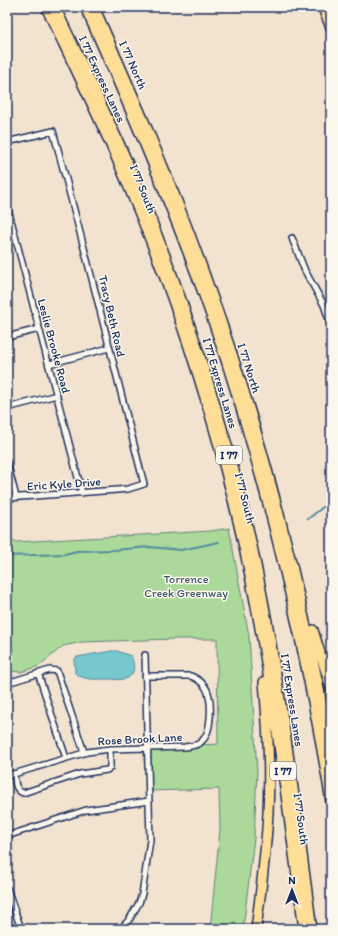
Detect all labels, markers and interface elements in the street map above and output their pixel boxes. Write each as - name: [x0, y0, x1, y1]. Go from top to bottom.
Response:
- street label: I 77 Express Lanes: [76, 33, 128, 125]
- street label: I 77 North: [116, 39, 150, 92]
- street label: I 77 South: [127, 162, 159, 216]
- street label: Tracy Beth Road: [96, 274, 128, 359]
- street label: Leslie Brooke Road: [35, 297, 73, 395]
- street label: I 77 Express Lanes: [200, 336, 240, 430]
- street label: I 77 North: [234, 341, 264, 395]
- road number: I 77: [216, 446, 242, 464]
- street label: I 77 South: [232, 471, 258, 525]
- street label: Eric Kyle Drive: [27, 474, 102, 494]
- park label: Torrence Creek Greenway: [144, 572, 228, 600]
- street label: I 77 Express Lanes: [278, 652, 306, 748]
- street label: Rose Brook Lane: [97, 730, 183, 748]
- road number: I 77: [270, 762, 296, 780]
- street label: I 77 South: [290, 792, 312, 846]
- north arrow: [272, 870, 312, 910]
- text: N: [288, 874, 296, 887]

